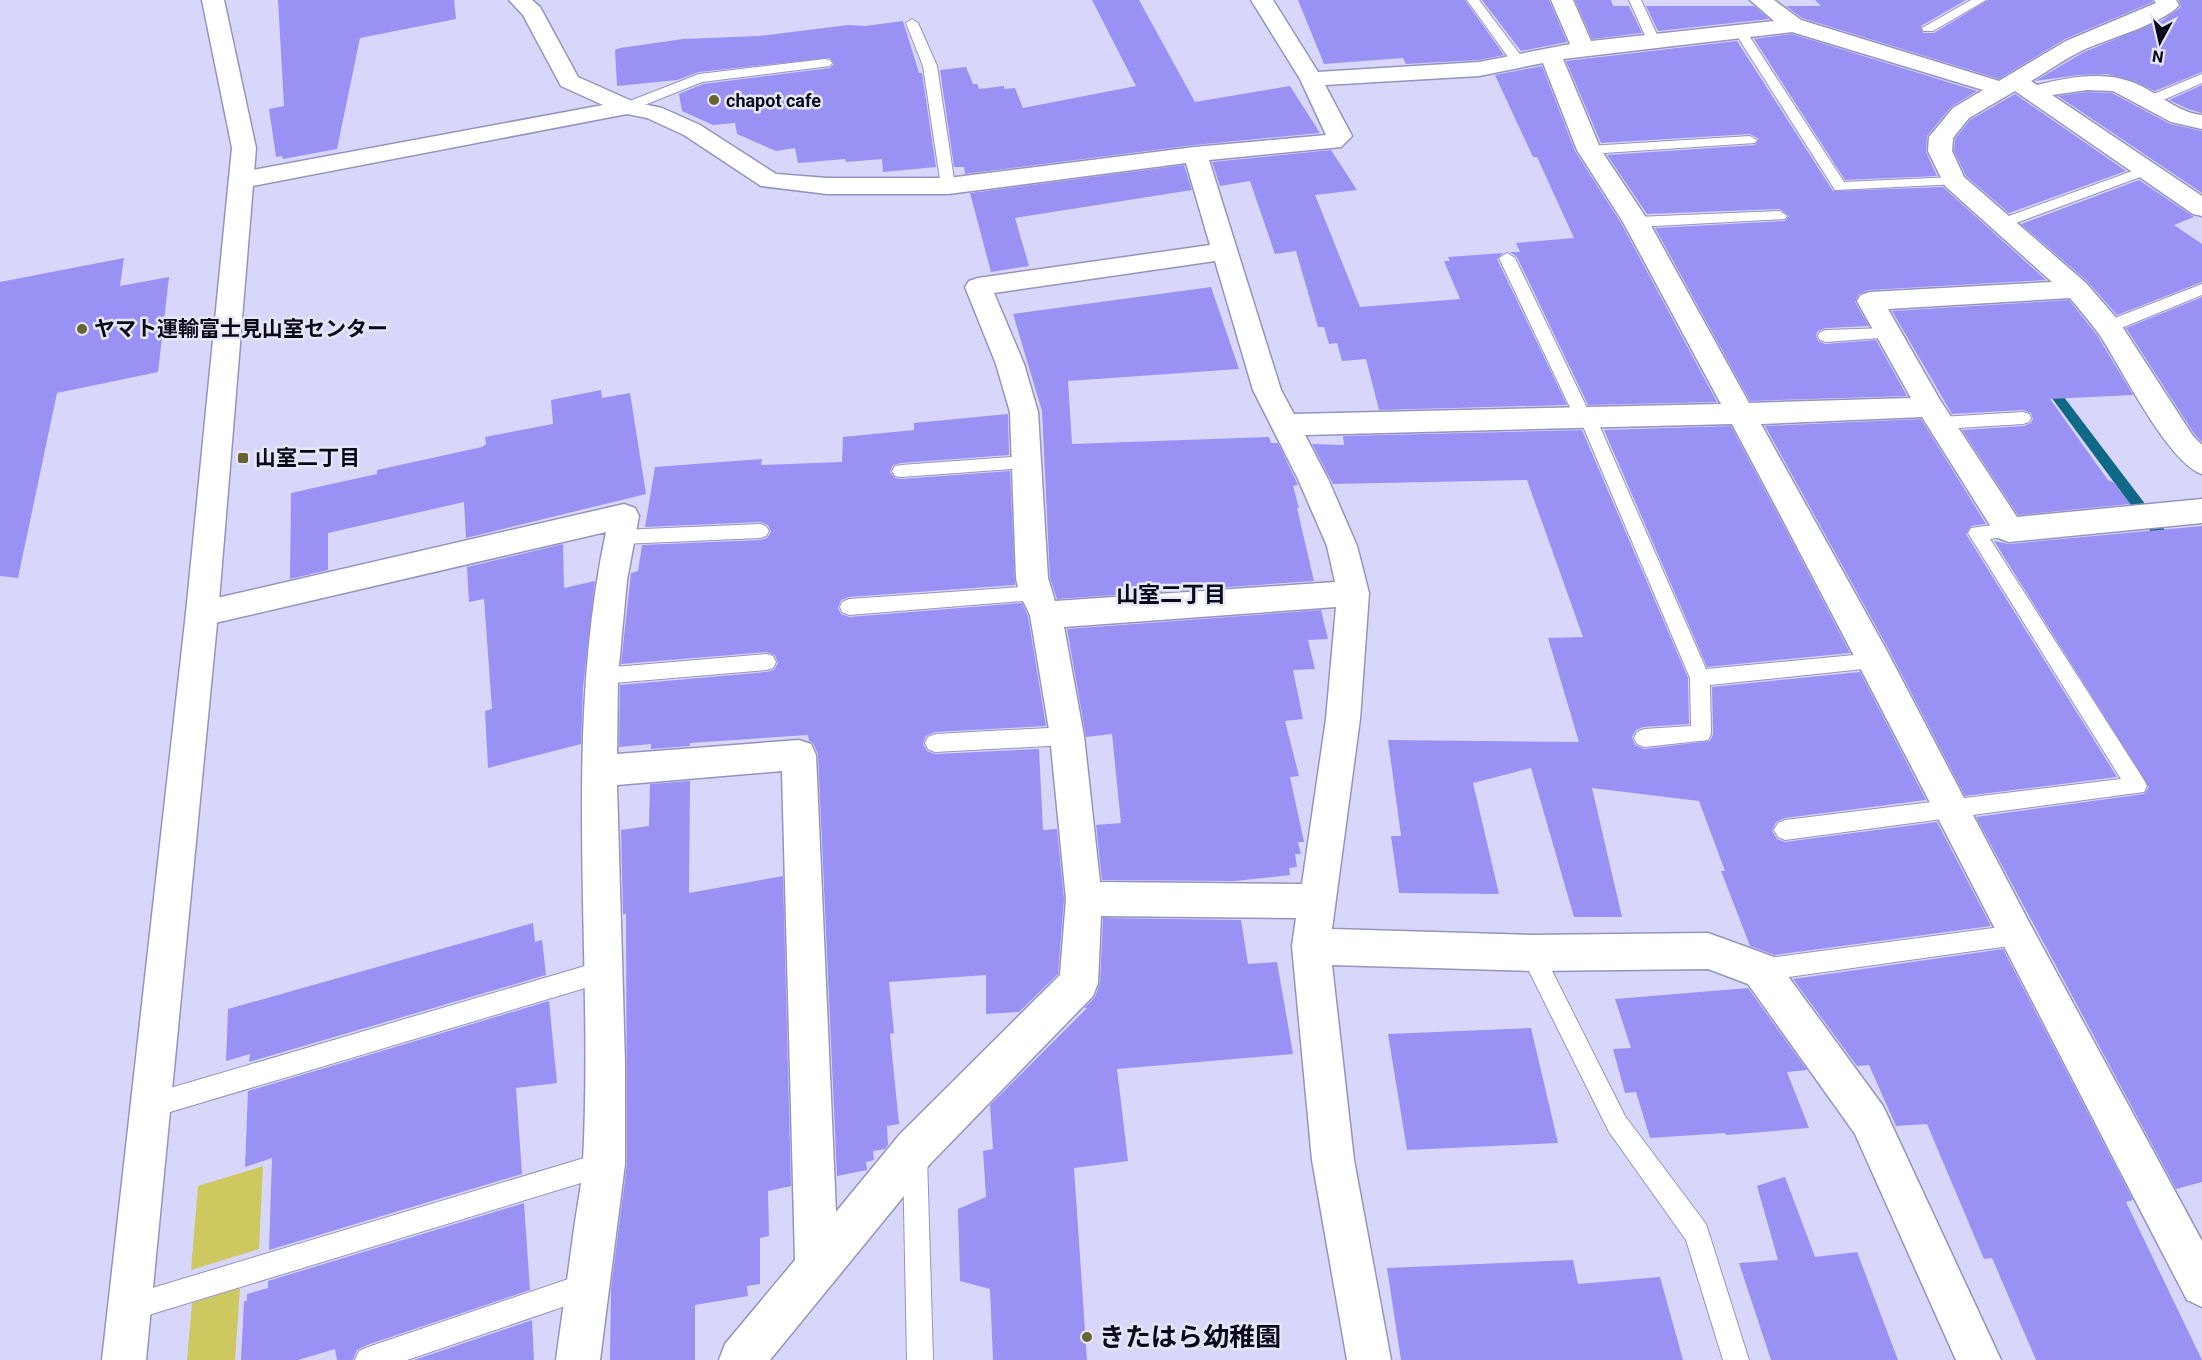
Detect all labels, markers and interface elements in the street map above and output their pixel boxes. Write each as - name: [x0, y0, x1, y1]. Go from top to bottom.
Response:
- north arrow: [2130, 12, 2190, 72]
- text: N: [2151, 46, 2165, 67]
- place label: chapot cafe: [726, 90, 821, 111]
- marker: chapot cafe: [707, 93, 721, 107]
- place label: ヤマト運輸富士見山室センター: [94, 317, 388, 341]
- marker: ヤマト運輸富士見山室センター: [75, 322, 89, 336]
- place label: 山室二丁目: [255, 446, 360, 470]
- marker: 山室二丁目: [236, 451, 250, 465]
- district label: 山室二丁目: [1116, 582, 1226, 607]
- place label: きたはら幼稚園: [1099, 1322, 1281, 1352]
- marker: きたはら幼稚園: [1080, 1330, 1094, 1344]

